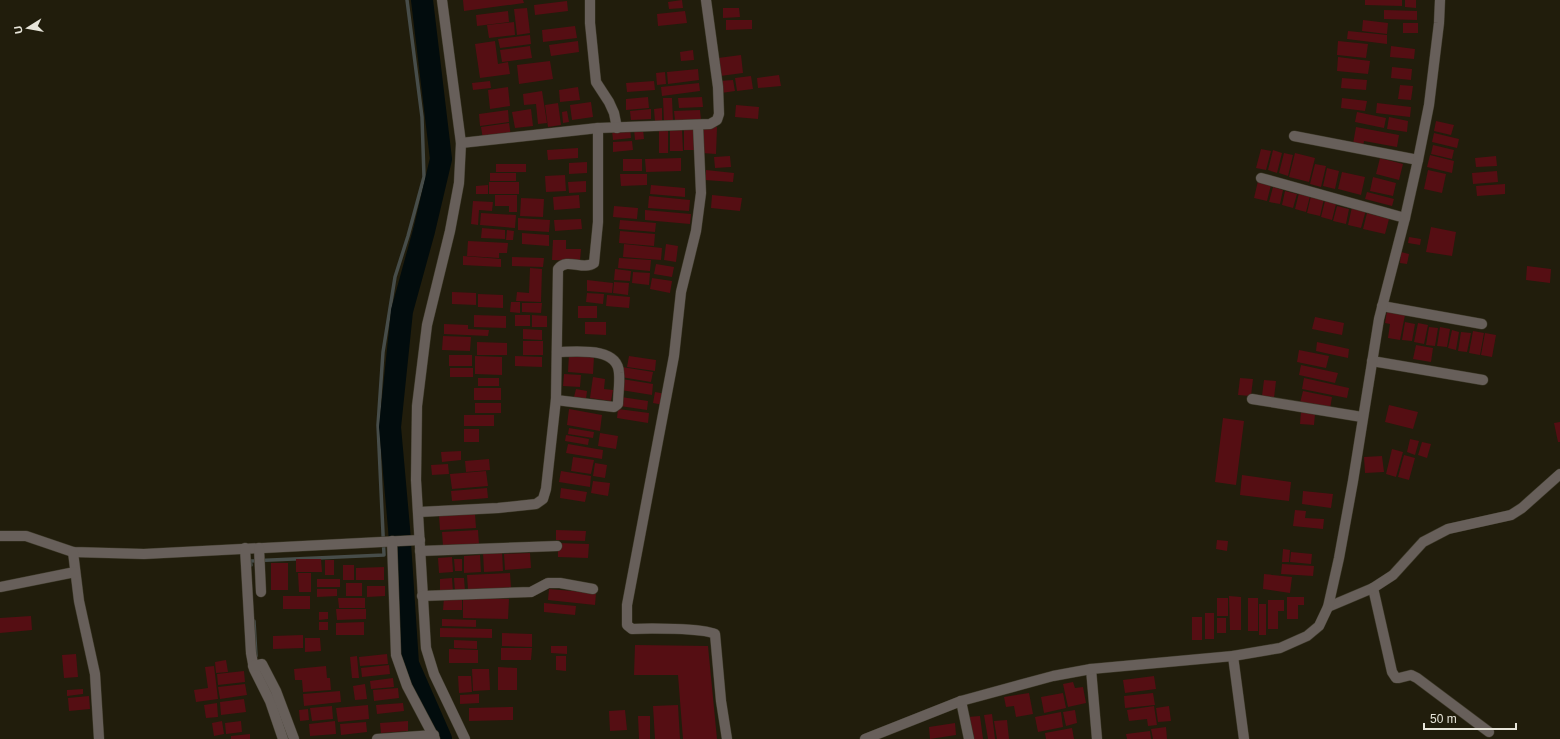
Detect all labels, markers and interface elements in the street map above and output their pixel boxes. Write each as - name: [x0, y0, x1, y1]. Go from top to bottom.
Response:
- north arrow: [8, 8, 48, 48]
- text: U: [12, 25, 25, 35]
- scale bar: [1424, 705, 1516, 731]
- text: 50 m: [1430, 712, 1457, 726]

